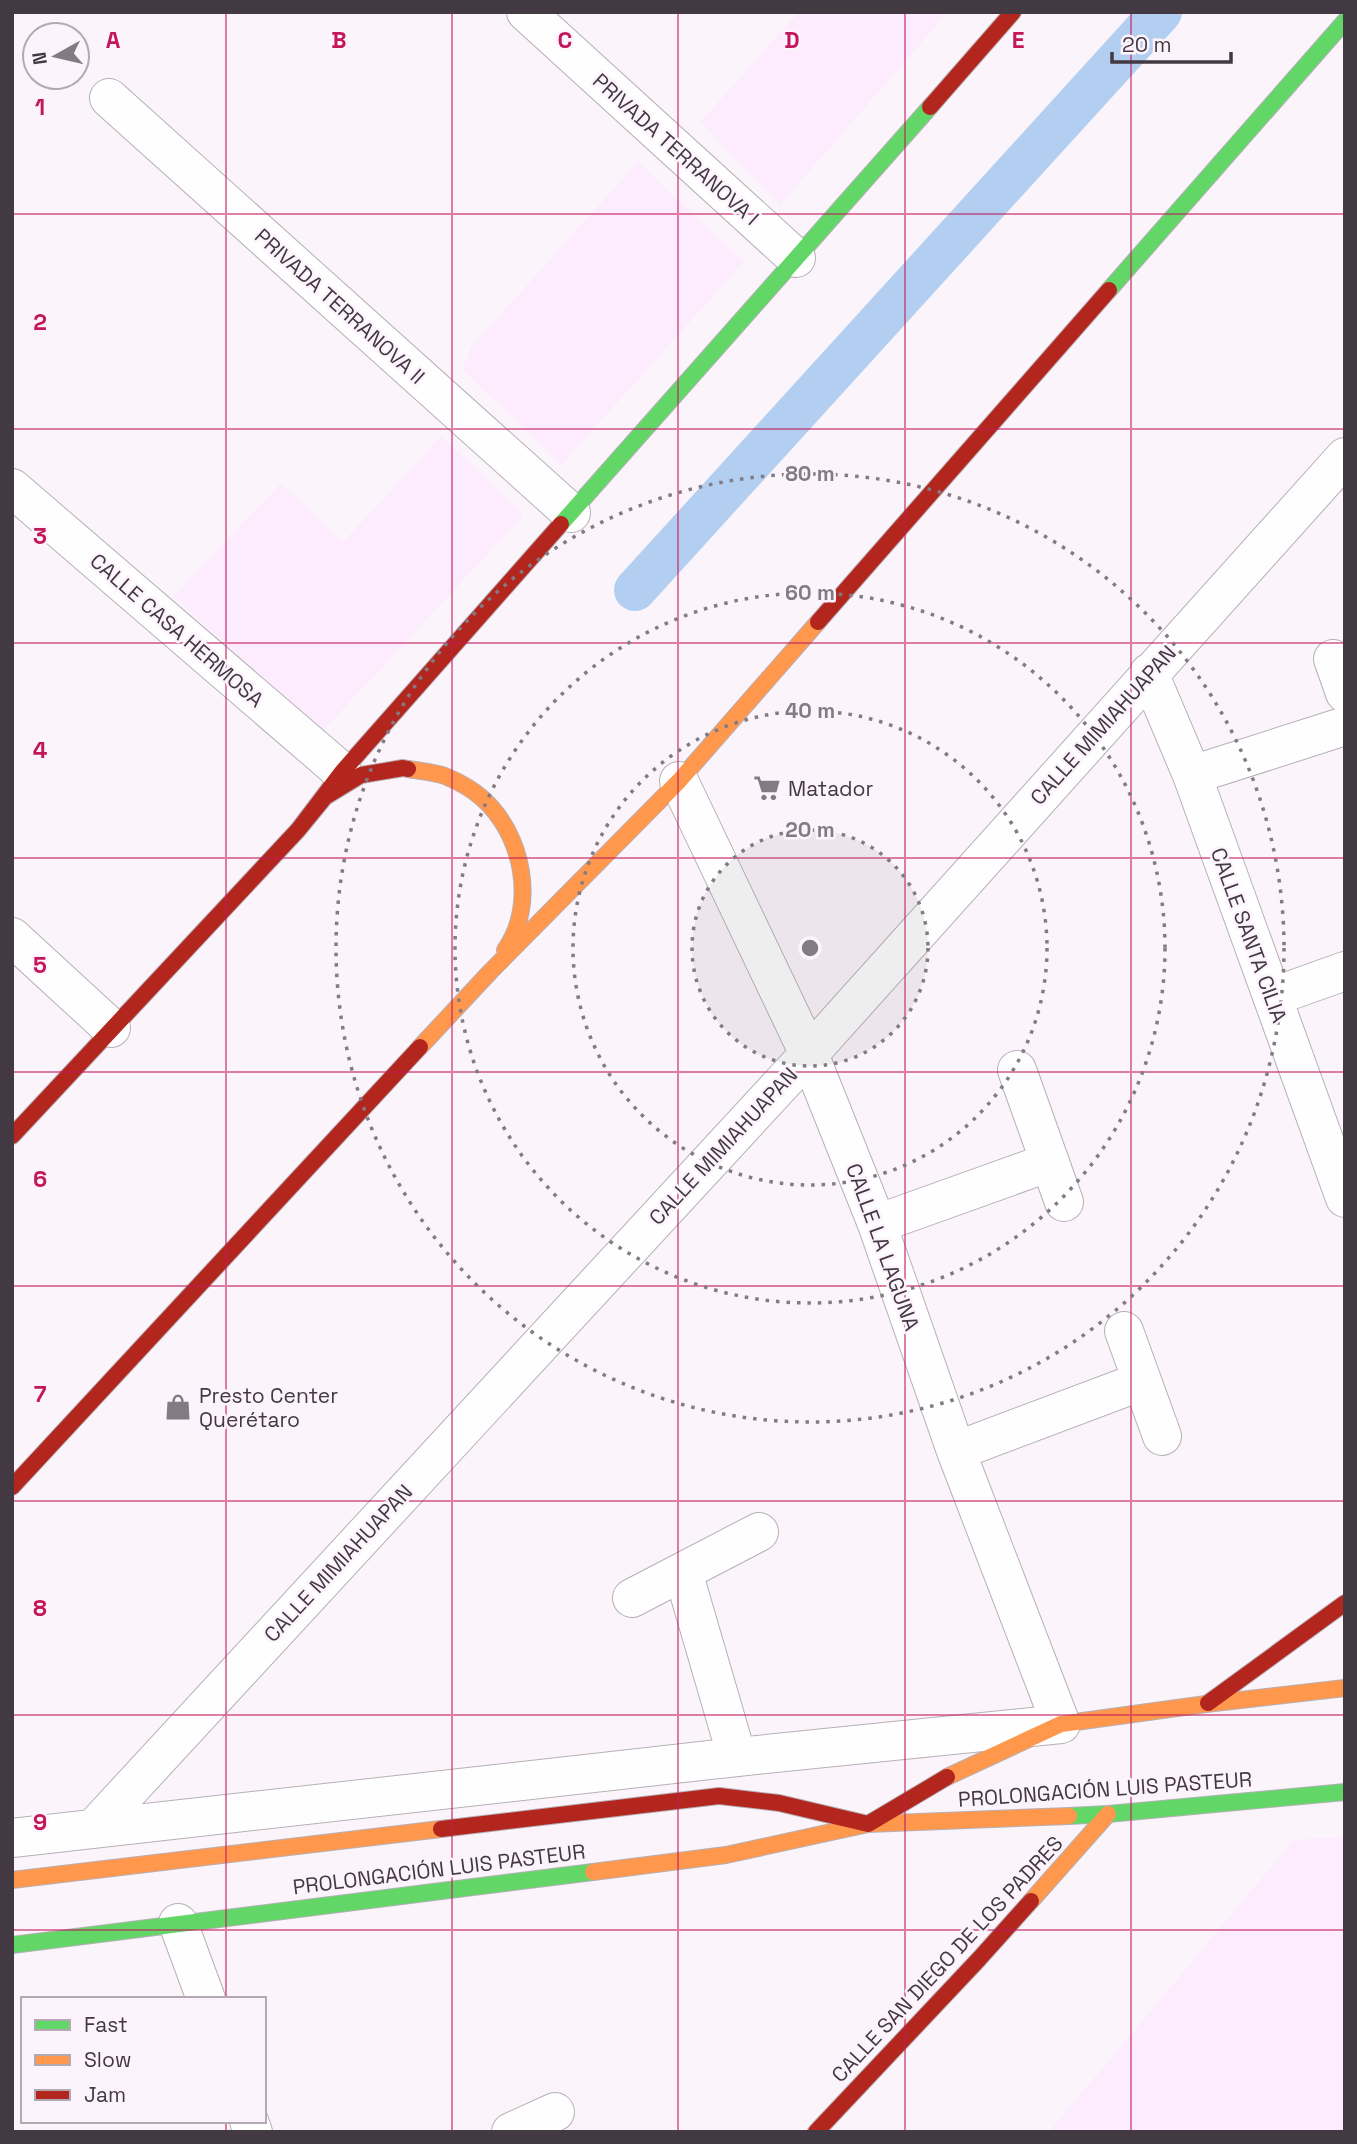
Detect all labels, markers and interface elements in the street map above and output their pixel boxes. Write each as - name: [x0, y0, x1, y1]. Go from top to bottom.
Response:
- north arrow: [21, 21, 91, 91]
- scale bar: [1112, 21, 1231, 65]
- text: A: [106, 25, 121, 55]
- text: B: [331, 25, 347, 55]
- text: C: [558, 25, 572, 55]
- text: D: [784, 25, 800, 55]
- text: E: [1012, 25, 1024, 55]
- text: 20 m: [1122, 31, 1172, 58]
- text: N: [26, 50, 53, 66]
- street label: PRIVADA TERRANOVA I: [587, 67, 765, 231]
- text: 1: [35, 92, 45, 122]
- street label: PRIVADA TERRANOVA II: [249, 222, 431, 390]
- text: 2: [33, 307, 47, 337]
- text: 80 m: [785, 460, 835, 487]
- text: 3: [33, 521, 47, 551]
- street label: CALLE CASA HERMOSA: [85, 547, 269, 713]
- text: 60 m: [785, 579, 835, 606]
- street label: CALLE MIMIAHUAPAN: [1024, 639, 1182, 811]
- text: 40 m: [785, 697, 835, 724]
- text: 4: [33, 735, 48, 765]
- supermarket icon: Matador: [752, 773, 782, 803]
- place label: Matador: [788, 775, 873, 802]
- text: 20 m: [785, 816, 835, 843]
- street label: CALLE SANTA CILIA: [1205, 844, 1293, 1026]
- centre of rings: [798, 936, 822, 960]
- text: 5: [33, 950, 47, 980]
- street label: CALLE MIMIAHUAPAN: [643, 1062, 803, 1230]
- street label: CALLE LA LAGUNA: [840, 1160, 926, 1334]
- text: 6: [33, 1164, 47, 1194]
- text: 7: [34, 1379, 47, 1409]
- place label: Presto Center Querétaro: [199, 1382, 338, 1433]
- shop icon: Presto Center Querétaro: [163, 1392, 193, 1422]
- street label: CALLE MIMIAHUAPAN: [258, 1479, 418, 1647]
- text: 8: [33, 1593, 47, 1623]
- street label: PROLONGACIÓN LUIS PASTEUR: [957, 1765, 1253, 1813]
- text: 9: [33, 1807, 47, 1837]
- street label: CALLE SAN DIEGO DE LOS PADRES: [826, 1830, 1068, 2088]
- street label: PROLONGACIÓN LUIS PASTEUR: [291, 1838, 587, 1900]
- legend: [21, 1997, 266, 2123]
- text: Fast: [84, 2011, 128, 2038]
- text: Slow: [84, 2046, 132, 2073]
- text: Jam: [84, 2081, 126, 2108]

